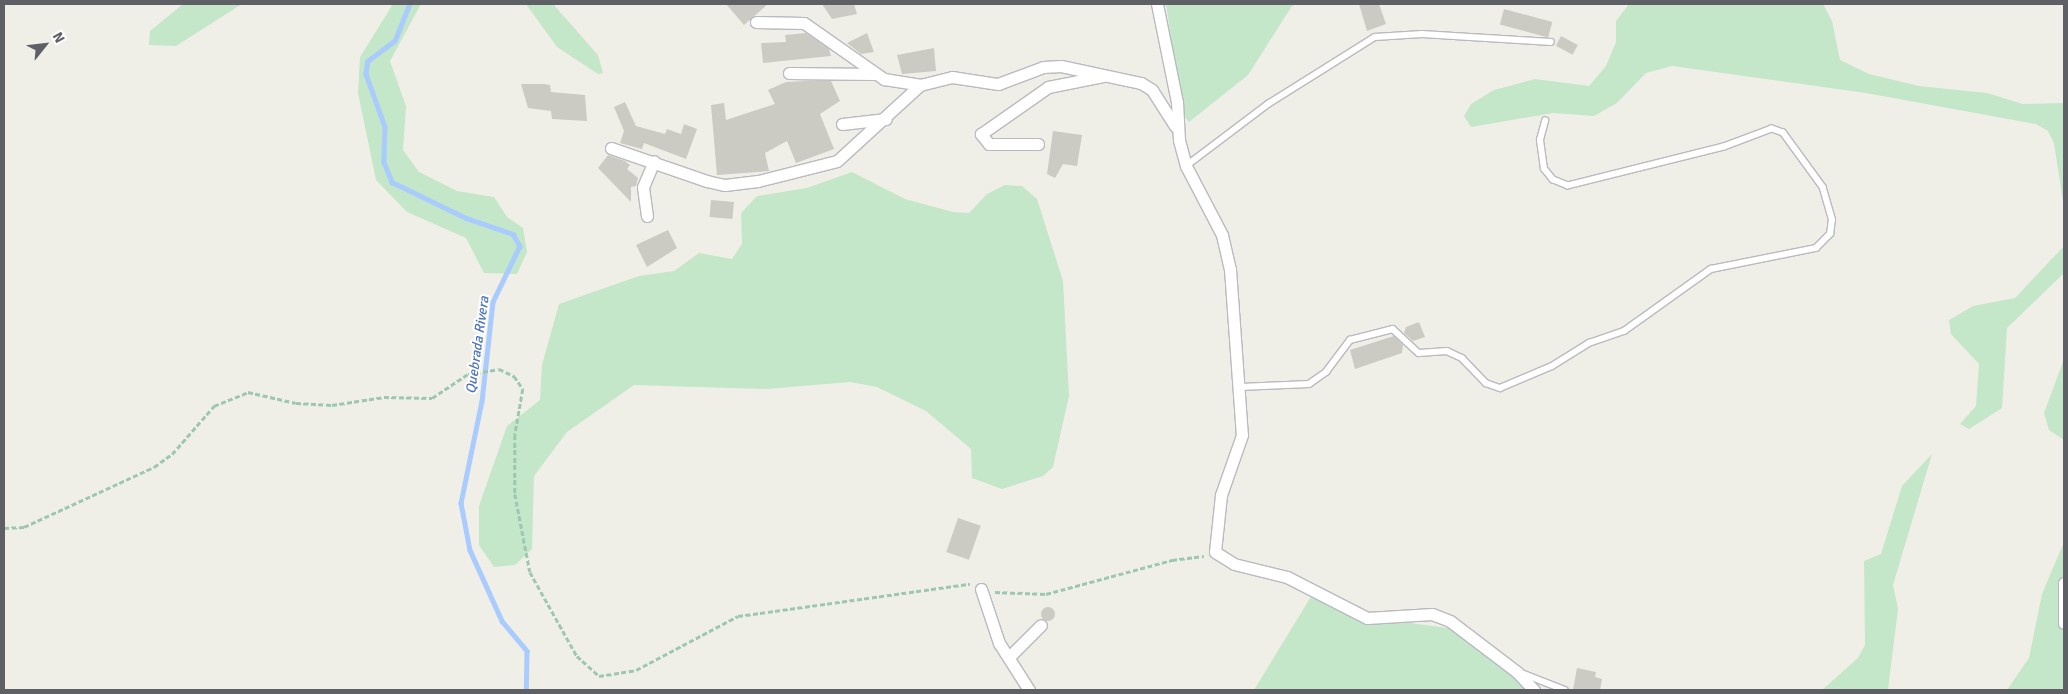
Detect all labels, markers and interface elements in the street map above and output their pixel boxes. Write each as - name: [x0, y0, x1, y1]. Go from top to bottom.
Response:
- north arrow: [20, 20, 70, 70]
- text: N: [49, 29, 68, 46]
- water label: Quebrada Rivera: [463, 295, 493, 395]

